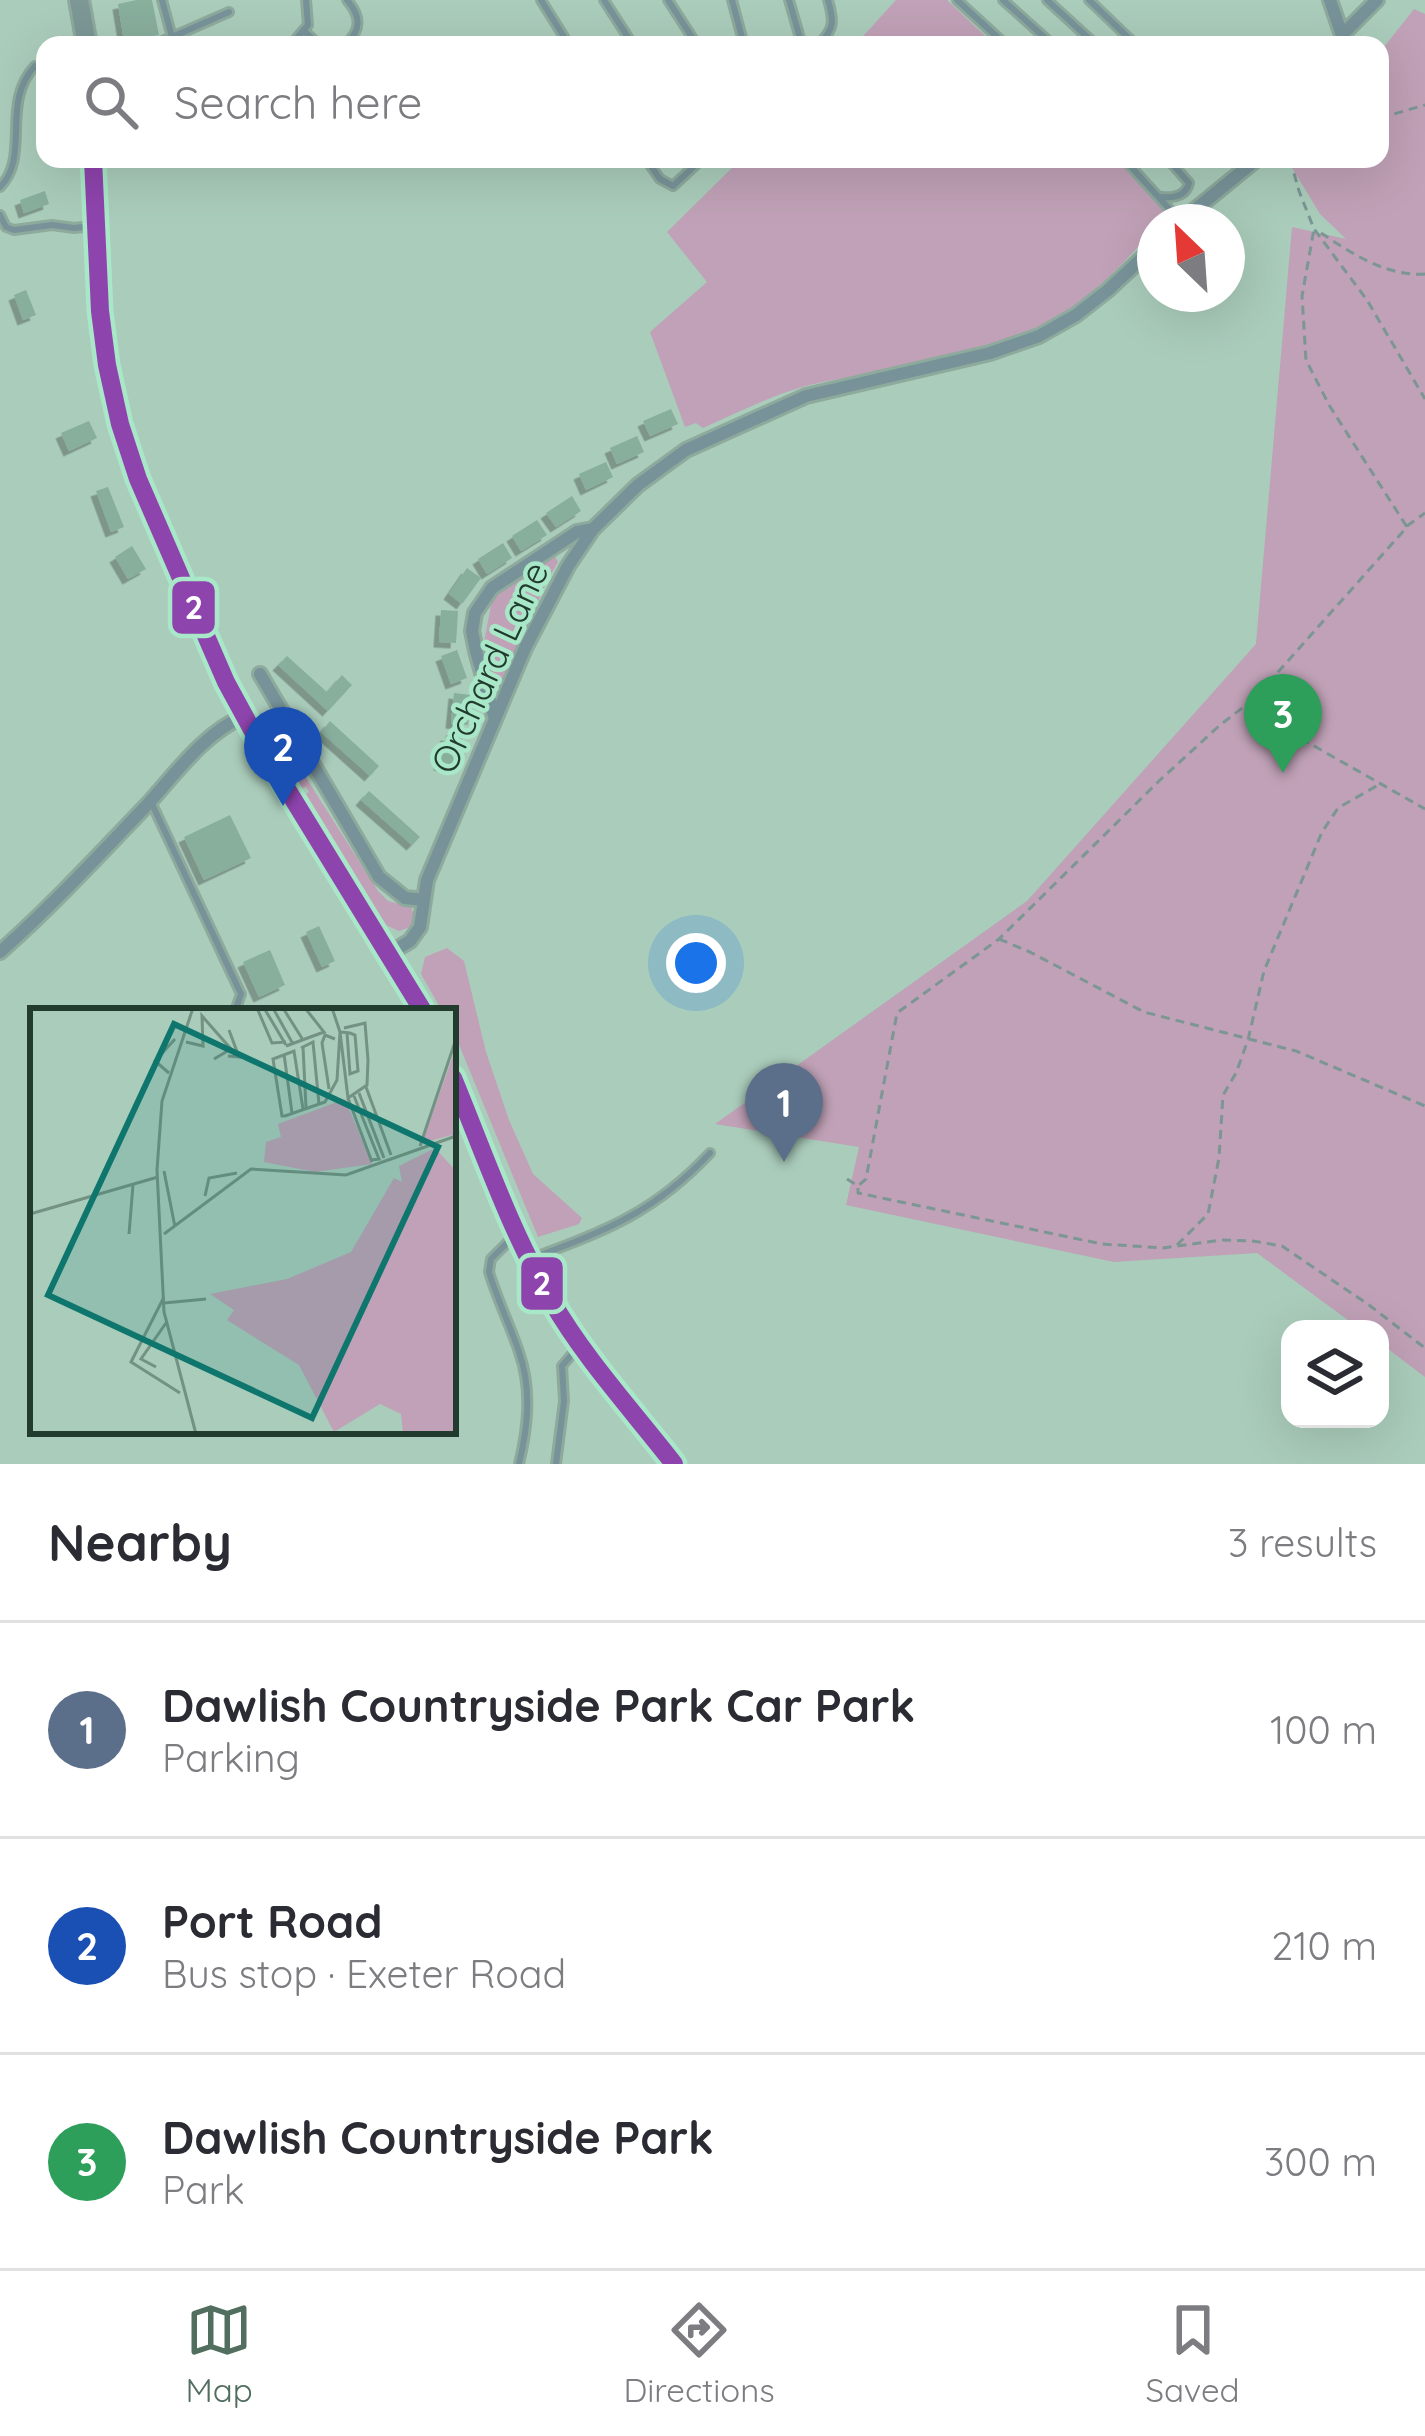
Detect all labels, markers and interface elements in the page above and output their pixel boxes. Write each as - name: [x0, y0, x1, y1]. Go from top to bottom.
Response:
- search box: [36, 36, 1389, 168]
- icon: search: [78, 69, 144, 135]
- text: Search here: [174, 74, 422, 130]
- north arrow: [1137, 204, 1245, 312]
- street label: Orchard Lane: [420, 554, 558, 780]
- line badge: 2: [170, 579, 217, 636]
- text: 2: [185, 586, 203, 627]
- pin: 3: [1244, 674, 1322, 773]
- pin: 2: [244, 707, 322, 806]
- your location: [666, 933, 726, 993]
- inset map: [30, 1008, 456, 1434]
- pin: 1: [745, 1063, 823, 1162]
- line badge: 2: [519, 1255, 565, 1312]
- text: 2: [533, 1262, 551, 1303]
- map controls: [1281, 1320, 1389, 1428]
- button: layers: [1281, 1320, 1389, 1428]
- text: Nearby: [48, 1510, 232, 1574]
- text: 3 results: [1228, 1518, 1377, 1567]
- text: Dawlish Countryside Park Car Park: [162, 1677, 915, 1733]
- text: 1: [79, 1705, 95, 1754]
- text: 100 m: [1270, 1705, 1377, 1754]
- text: Parking: [162, 1733, 300, 1782]
- text: Port Road: [162, 1893, 383, 1949]
- text: 2: [76, 1921, 98, 1970]
- text: 210 m: [1272, 1921, 1377, 1970]
- text: Bus stop · Exeter Road: [162, 1949, 566, 1998]
- text: Dawlish Countryside Park: [162, 2109, 714, 2165]
- text: 3: [77, 2137, 97, 2186]
- text: 300 m: [1264, 2137, 1377, 2186]
- text: Park: [162, 2165, 245, 2214]
- tab: Map: [185, 2297, 253, 2410]
- tab: Directions: [623, 2297, 775, 2410]
- tab: Saved: [1146, 2297, 1240, 2410]

